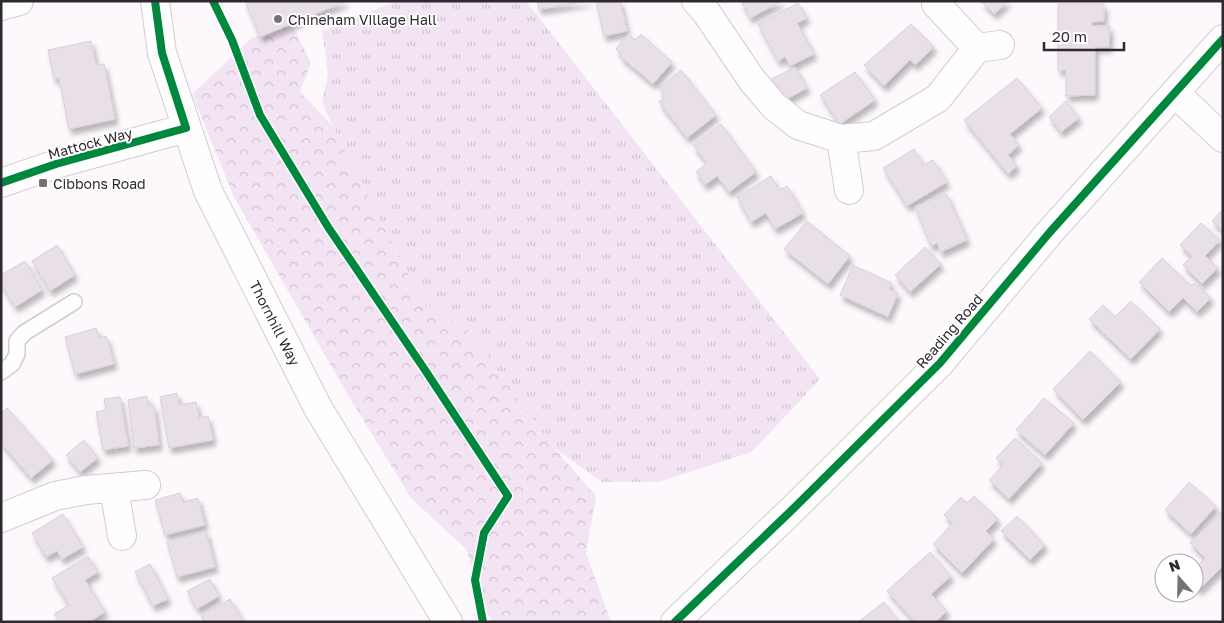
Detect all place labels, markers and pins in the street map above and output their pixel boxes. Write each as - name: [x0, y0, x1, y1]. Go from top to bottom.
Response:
- place label: Chineham Village Hall: [288, 11, 437, 28]
- marker: Chineham Village Hall: [272, 13, 284, 25]
- place label: Cibbons Road: [53, 175, 146, 192]
- marker: Cibbons Road: [37, 177, 49, 189]

